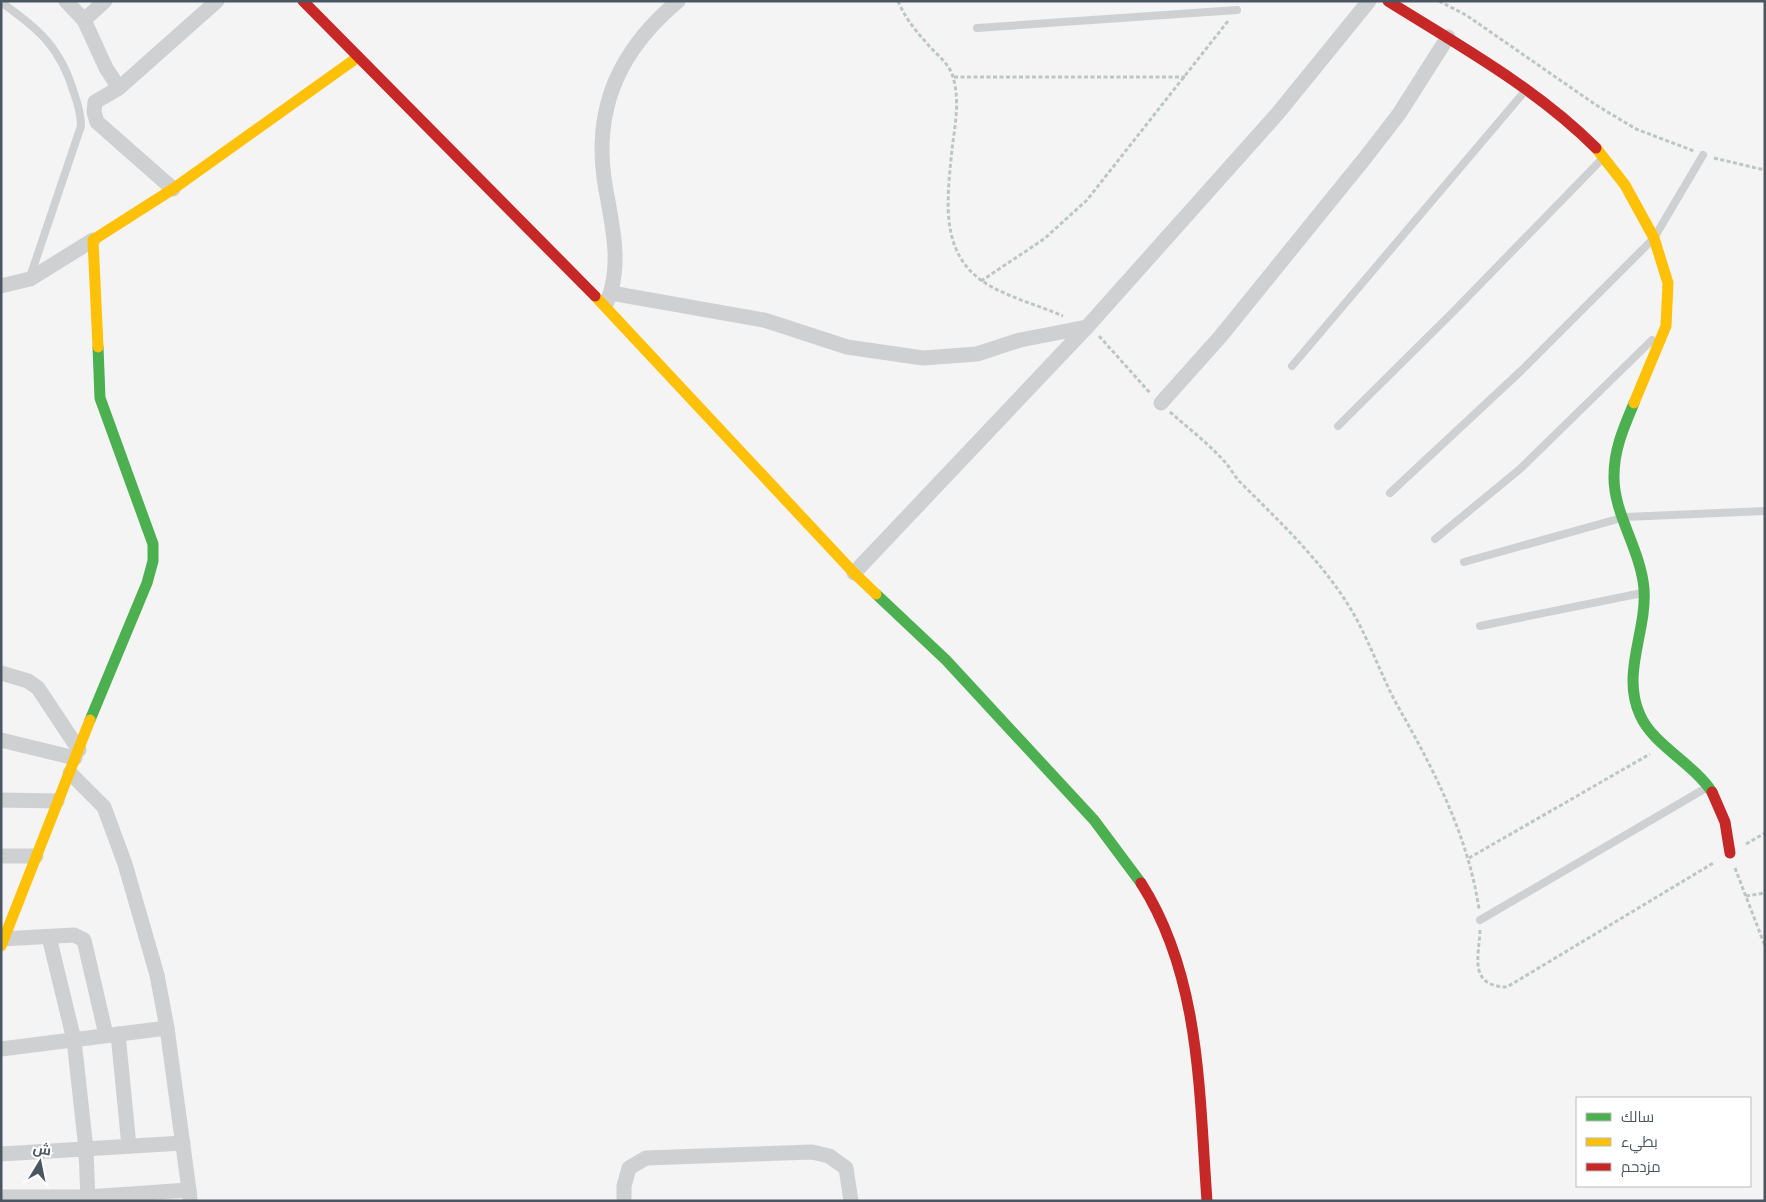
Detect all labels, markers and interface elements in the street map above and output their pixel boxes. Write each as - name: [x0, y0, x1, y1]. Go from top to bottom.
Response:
- legend: [1576, 1097, 1751, 1187]
- text: سالك: [1621, 1108, 1654, 1126]
- text: بطيء: [1621, 1133, 1658, 1154]
- north arrow: [15, 1137, 65, 1187]
- text: ش: [32, 1140, 53, 1160]
- text: مزدحم: [1621, 1158, 1661, 1177]

